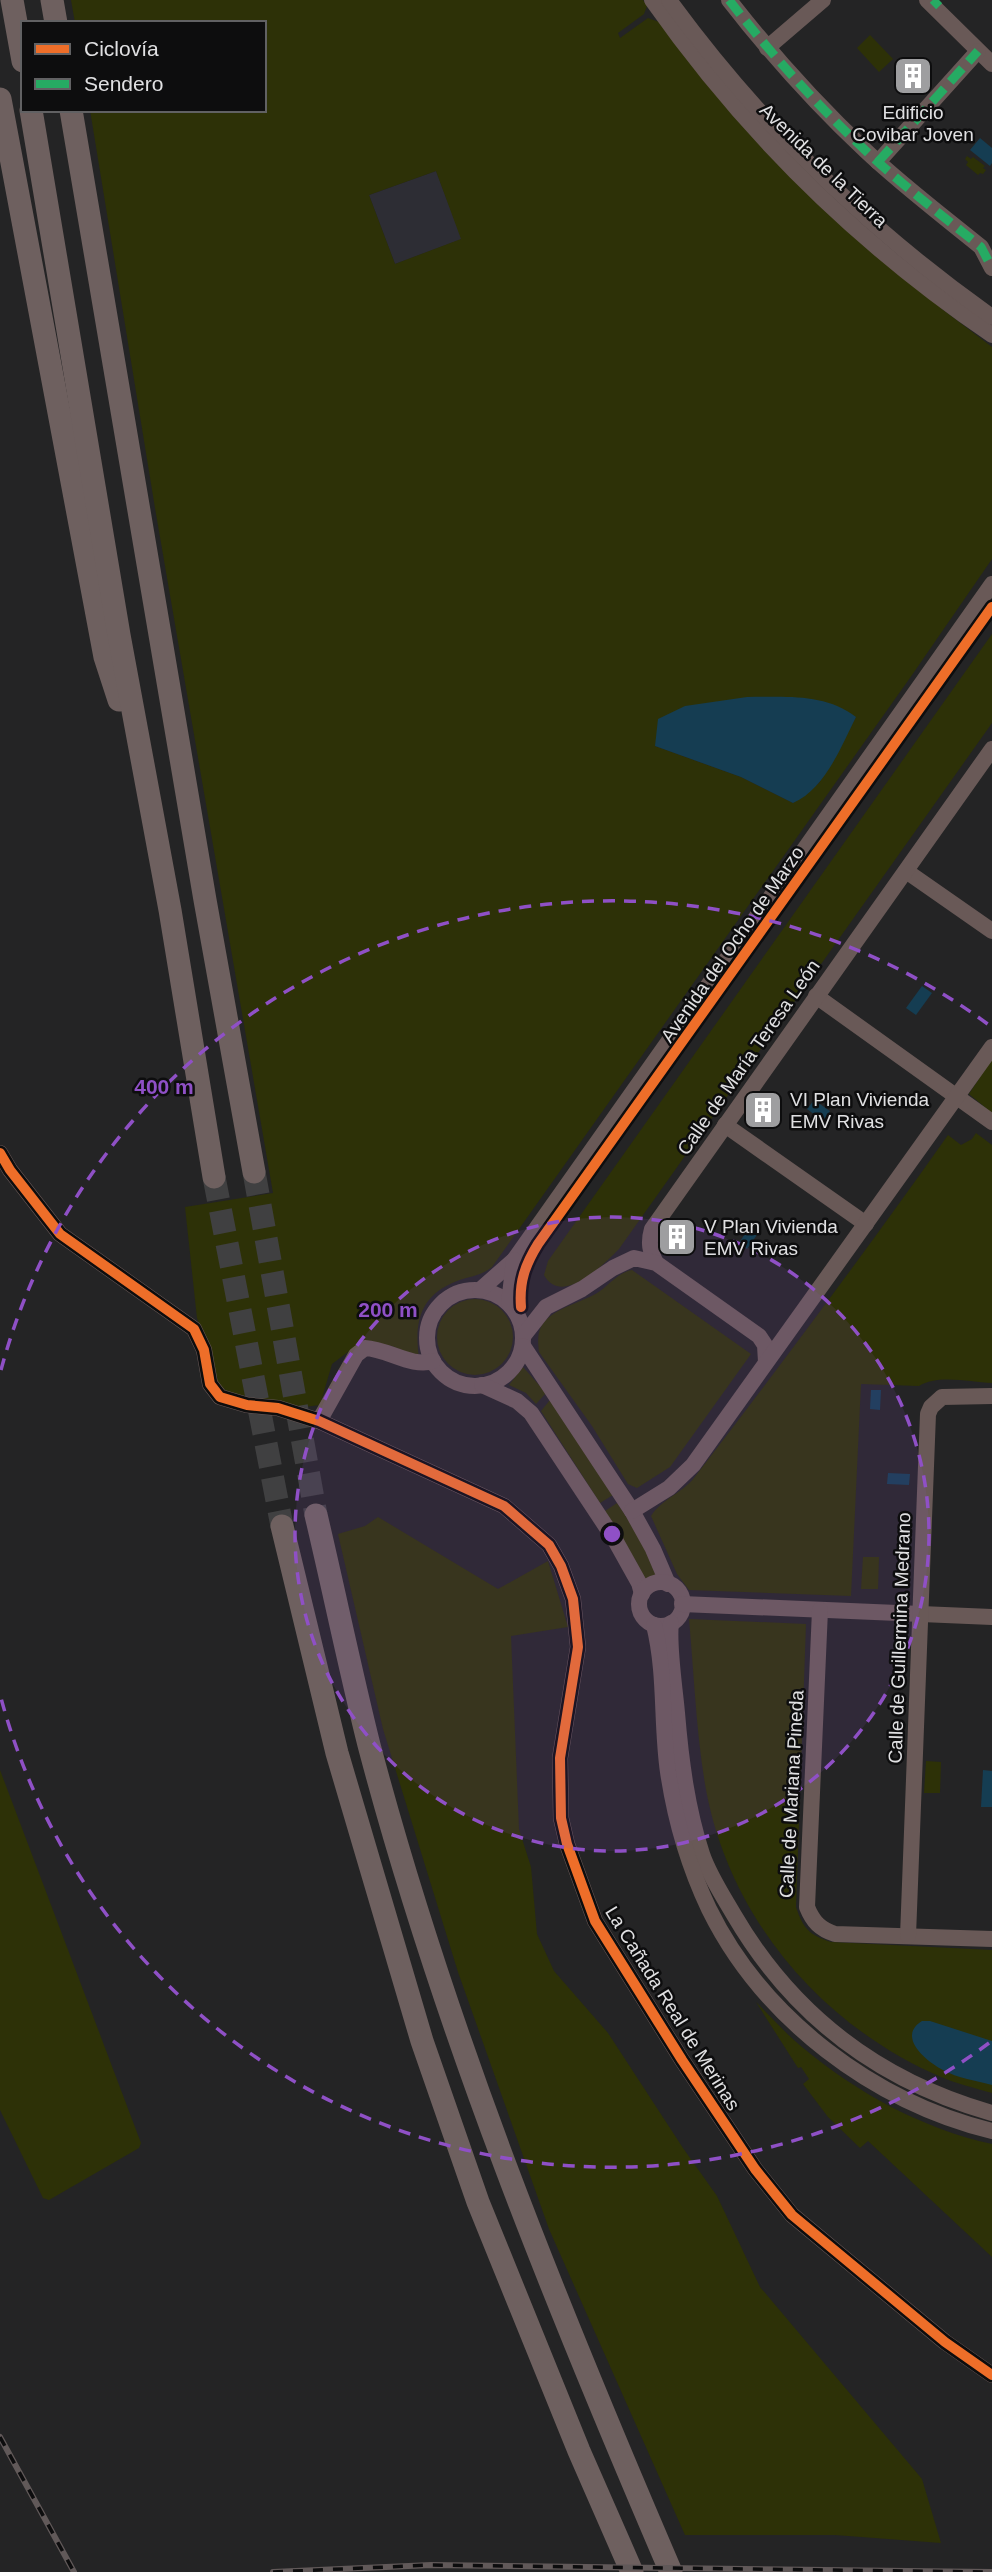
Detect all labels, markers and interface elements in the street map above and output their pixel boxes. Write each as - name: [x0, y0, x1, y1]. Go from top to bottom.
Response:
- legend: [21, 21, 266, 112]
- text: Ciclovía: [84, 37, 159, 60]
- building icon: Edificio Covibar Joven: [892, 55, 934, 97]
- text: Sendero: [84, 72, 163, 95]
- street label: Avenida de la Tierra: [756, 99, 892, 232]
- place label: Edificio Covibar Joven: [852, 102, 974, 145]
- street label: Avenida del Ocho de Marzo: [657, 842, 808, 1046]
- street label: Calle de María Teresa León: [673, 956, 824, 1159]
- text: 400 m: [134, 1075, 194, 1098]
- building icon: VI Plan Vivienda EMV Rivas: [742, 1089, 784, 1131]
- place label: VI Plan Vivienda EMV Rivas: [790, 1089, 930, 1132]
- building icon: V Plan Vivienda EMV Rivas: [656, 1216, 698, 1258]
- place label: V Plan Vivienda EMV Rivas: [704, 1216, 838, 1259]
- text: 200 m: [358, 1298, 418, 1321]
- street label: Calle de Guillermina Medrano: [885, 1512, 914, 1764]
- centre of rings: [600, 1522, 624, 1546]
- street label: Calle de Mariana Pineda: [776, 1689, 807, 1898]
- street label: La Cañada Real de Merinas: [601, 1902, 744, 2114]

